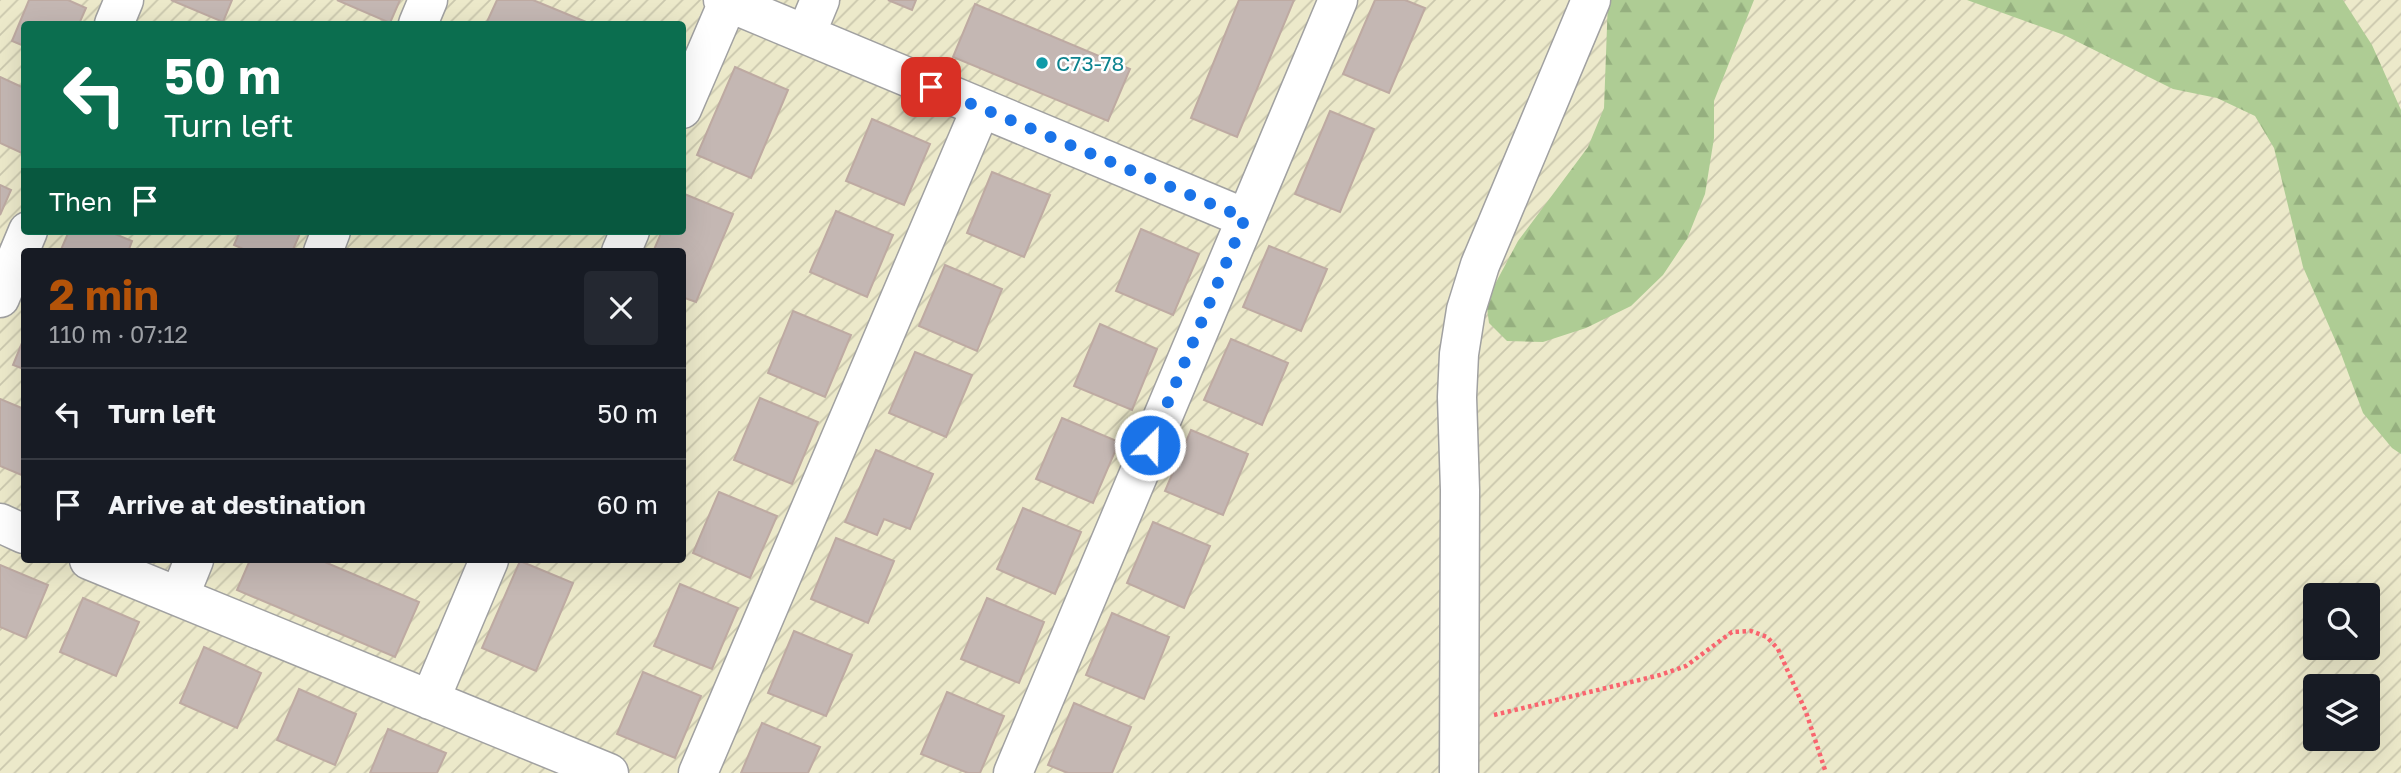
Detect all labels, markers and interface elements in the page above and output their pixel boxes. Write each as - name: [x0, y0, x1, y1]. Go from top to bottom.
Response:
- text: 50 m: [164, 46, 281, 105]
- icon: left: [49, 49, 140, 140]
- place label: C73-78: [1056, 50, 1124, 76]
- marker: C73-78: [1034, 55, 1050, 71]
- pin: [901, 57, 961, 117]
- icon: arrive: [912, 68, 950, 106]
- text: Turn left: [164, 106, 293, 144]
- icon: arrive: [126, 182, 164, 220]
- text: Then: [49, 186, 112, 217]
- text: 2 min: [49, 269, 159, 319]
- button: close: [584, 271, 658, 345]
- text: 110 m · 07:12: [49, 320, 188, 348]
- icon: left: [49, 395, 87, 433]
- text: Turn left: [108, 398, 216, 429]
- text: 50 m: [597, 398, 658, 429]
- position arrow: [1113, 408, 1187, 482]
- icon: arrive: [49, 486, 87, 524]
- text: Arrive at destination: [108, 489, 366, 520]
- text: 60 m: [597, 489, 658, 520]
- map controls: [2303, 583, 2380, 751]
- button: search: [2303, 583, 2380, 660]
- button: layers: [2303, 674, 2380, 751]

